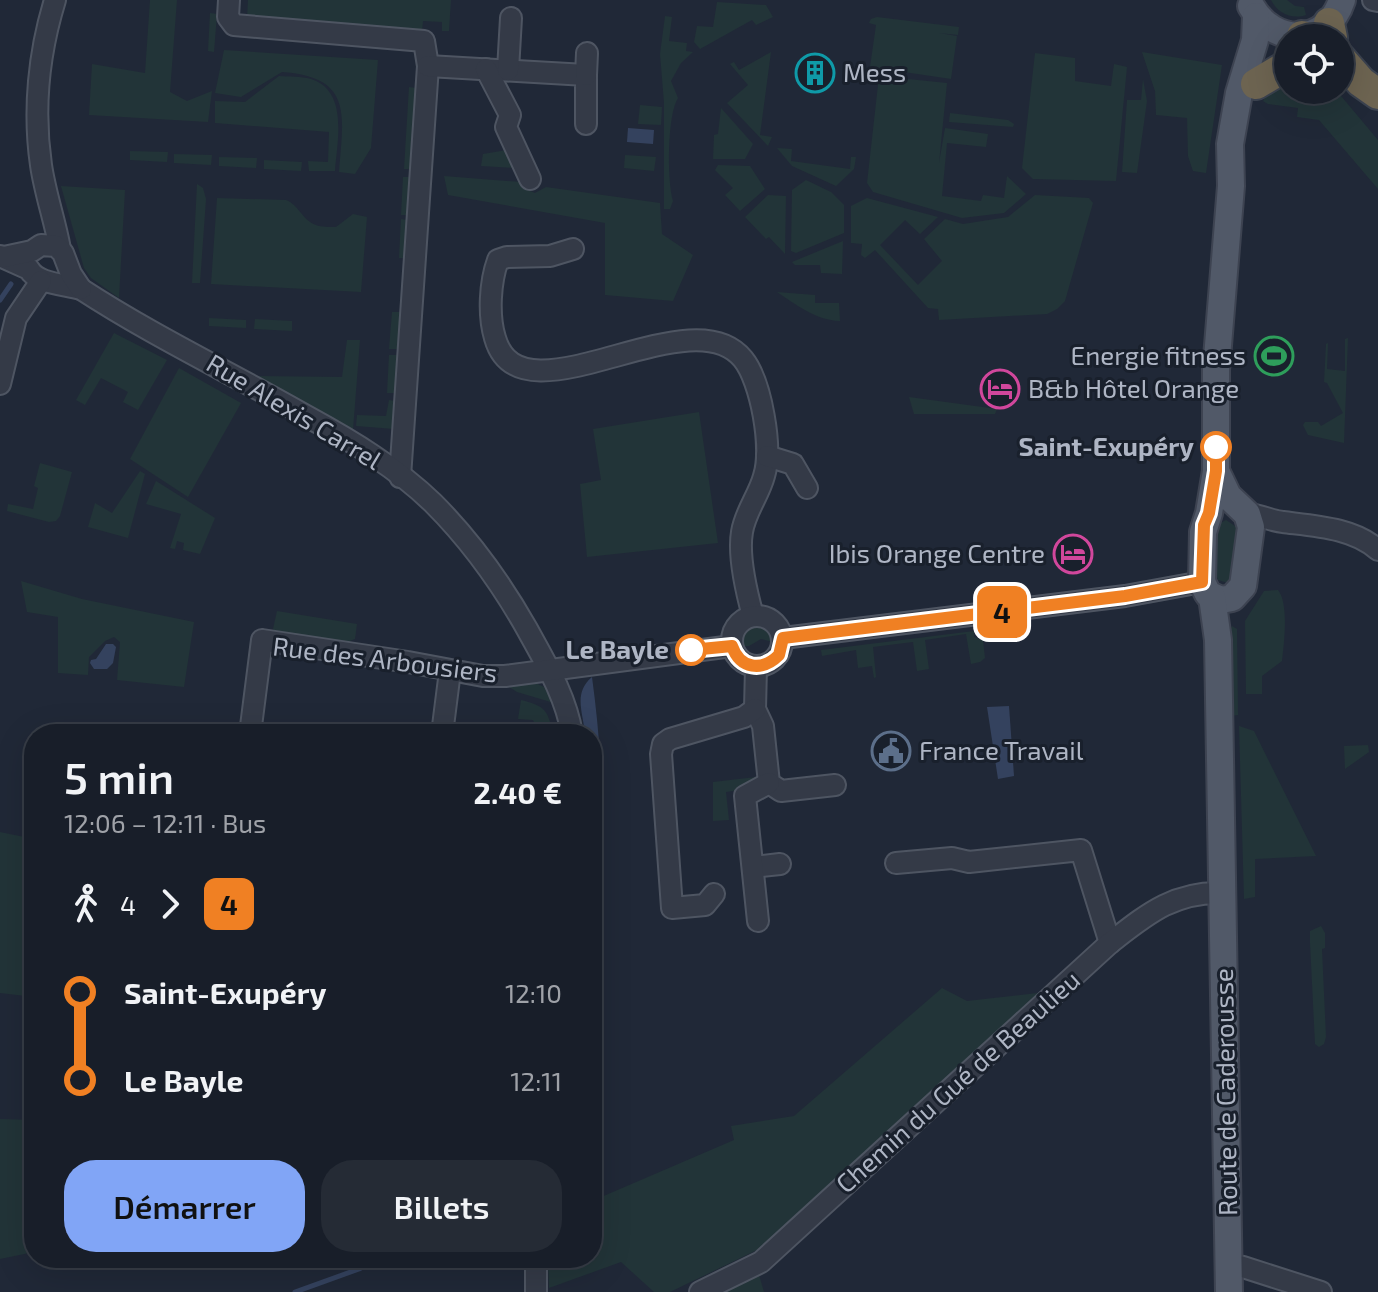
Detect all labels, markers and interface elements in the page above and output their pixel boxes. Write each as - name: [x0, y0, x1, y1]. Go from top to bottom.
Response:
- map controls: [1274, 24, 1354, 104]
- button: locate: [1274, 24, 1354, 104]
- building icon: Mess: [794, 52, 836, 94]
- place label: Mess: [843, 56, 906, 87]
- sports icon: Energie fitness: [1253, 335, 1295, 377]
- place label: Energie fitness: [1071, 339, 1246, 370]
- street label: Rue Alexis Carrel: [202, 346, 388, 475]
- hotel icon: B&b Hôtel Orange: [979, 368, 1021, 410]
- place label: B&b Hôtel Orange: [1028, 372, 1239, 403]
- place label: Saint-Exupéry: [1018, 430, 1194, 462]
- marker: Saint-Exupéry: [1201, 432, 1231, 462]
- hotel icon: Ibis Orange Centre: [1052, 533, 1094, 575]
- place label: Ibis Orange Centre: [829, 537, 1045, 568]
- line badge: 4: [976, 586, 1028, 638]
- text: 4: [993, 595, 1011, 629]
- street label: Rue des Arbousiers: [271, 629, 499, 688]
- place label: Le Bayle: [566, 633, 669, 665]
- marker: Le Bayle: [676, 635, 706, 665]
- public building icon: France Travail: [870, 730, 912, 772]
- place label: France Travail: [919, 734, 1084, 765]
- text: 5 min: [64, 750, 174, 803]
- text: 2.40 €: [474, 774, 562, 810]
- text: 12:06 – 12:11 · Bus: [64, 807, 266, 838]
- icon: walk: [64, 882, 108, 926]
- icon: forward: [148, 882, 192, 926]
- text: 4: [220, 887, 238, 921]
- text: 4: [120, 889, 136, 920]
- street label: Chemin du Gué de Beaulieu: [829, 963, 1085, 1199]
- street label: Route de Caderousse: [1207, 968, 1242, 1216]
- text: Saint-Exupéry: [124, 974, 327, 1010]
- text: 12:10: [505, 977, 562, 1008]
- text: Le Bayle: [124, 1062, 243, 1098]
- text: 12:11: [510, 1065, 562, 1096]
- button: Démarrer: [64, 1160, 305, 1252]
- button: Billets: [321, 1160, 562, 1252]

